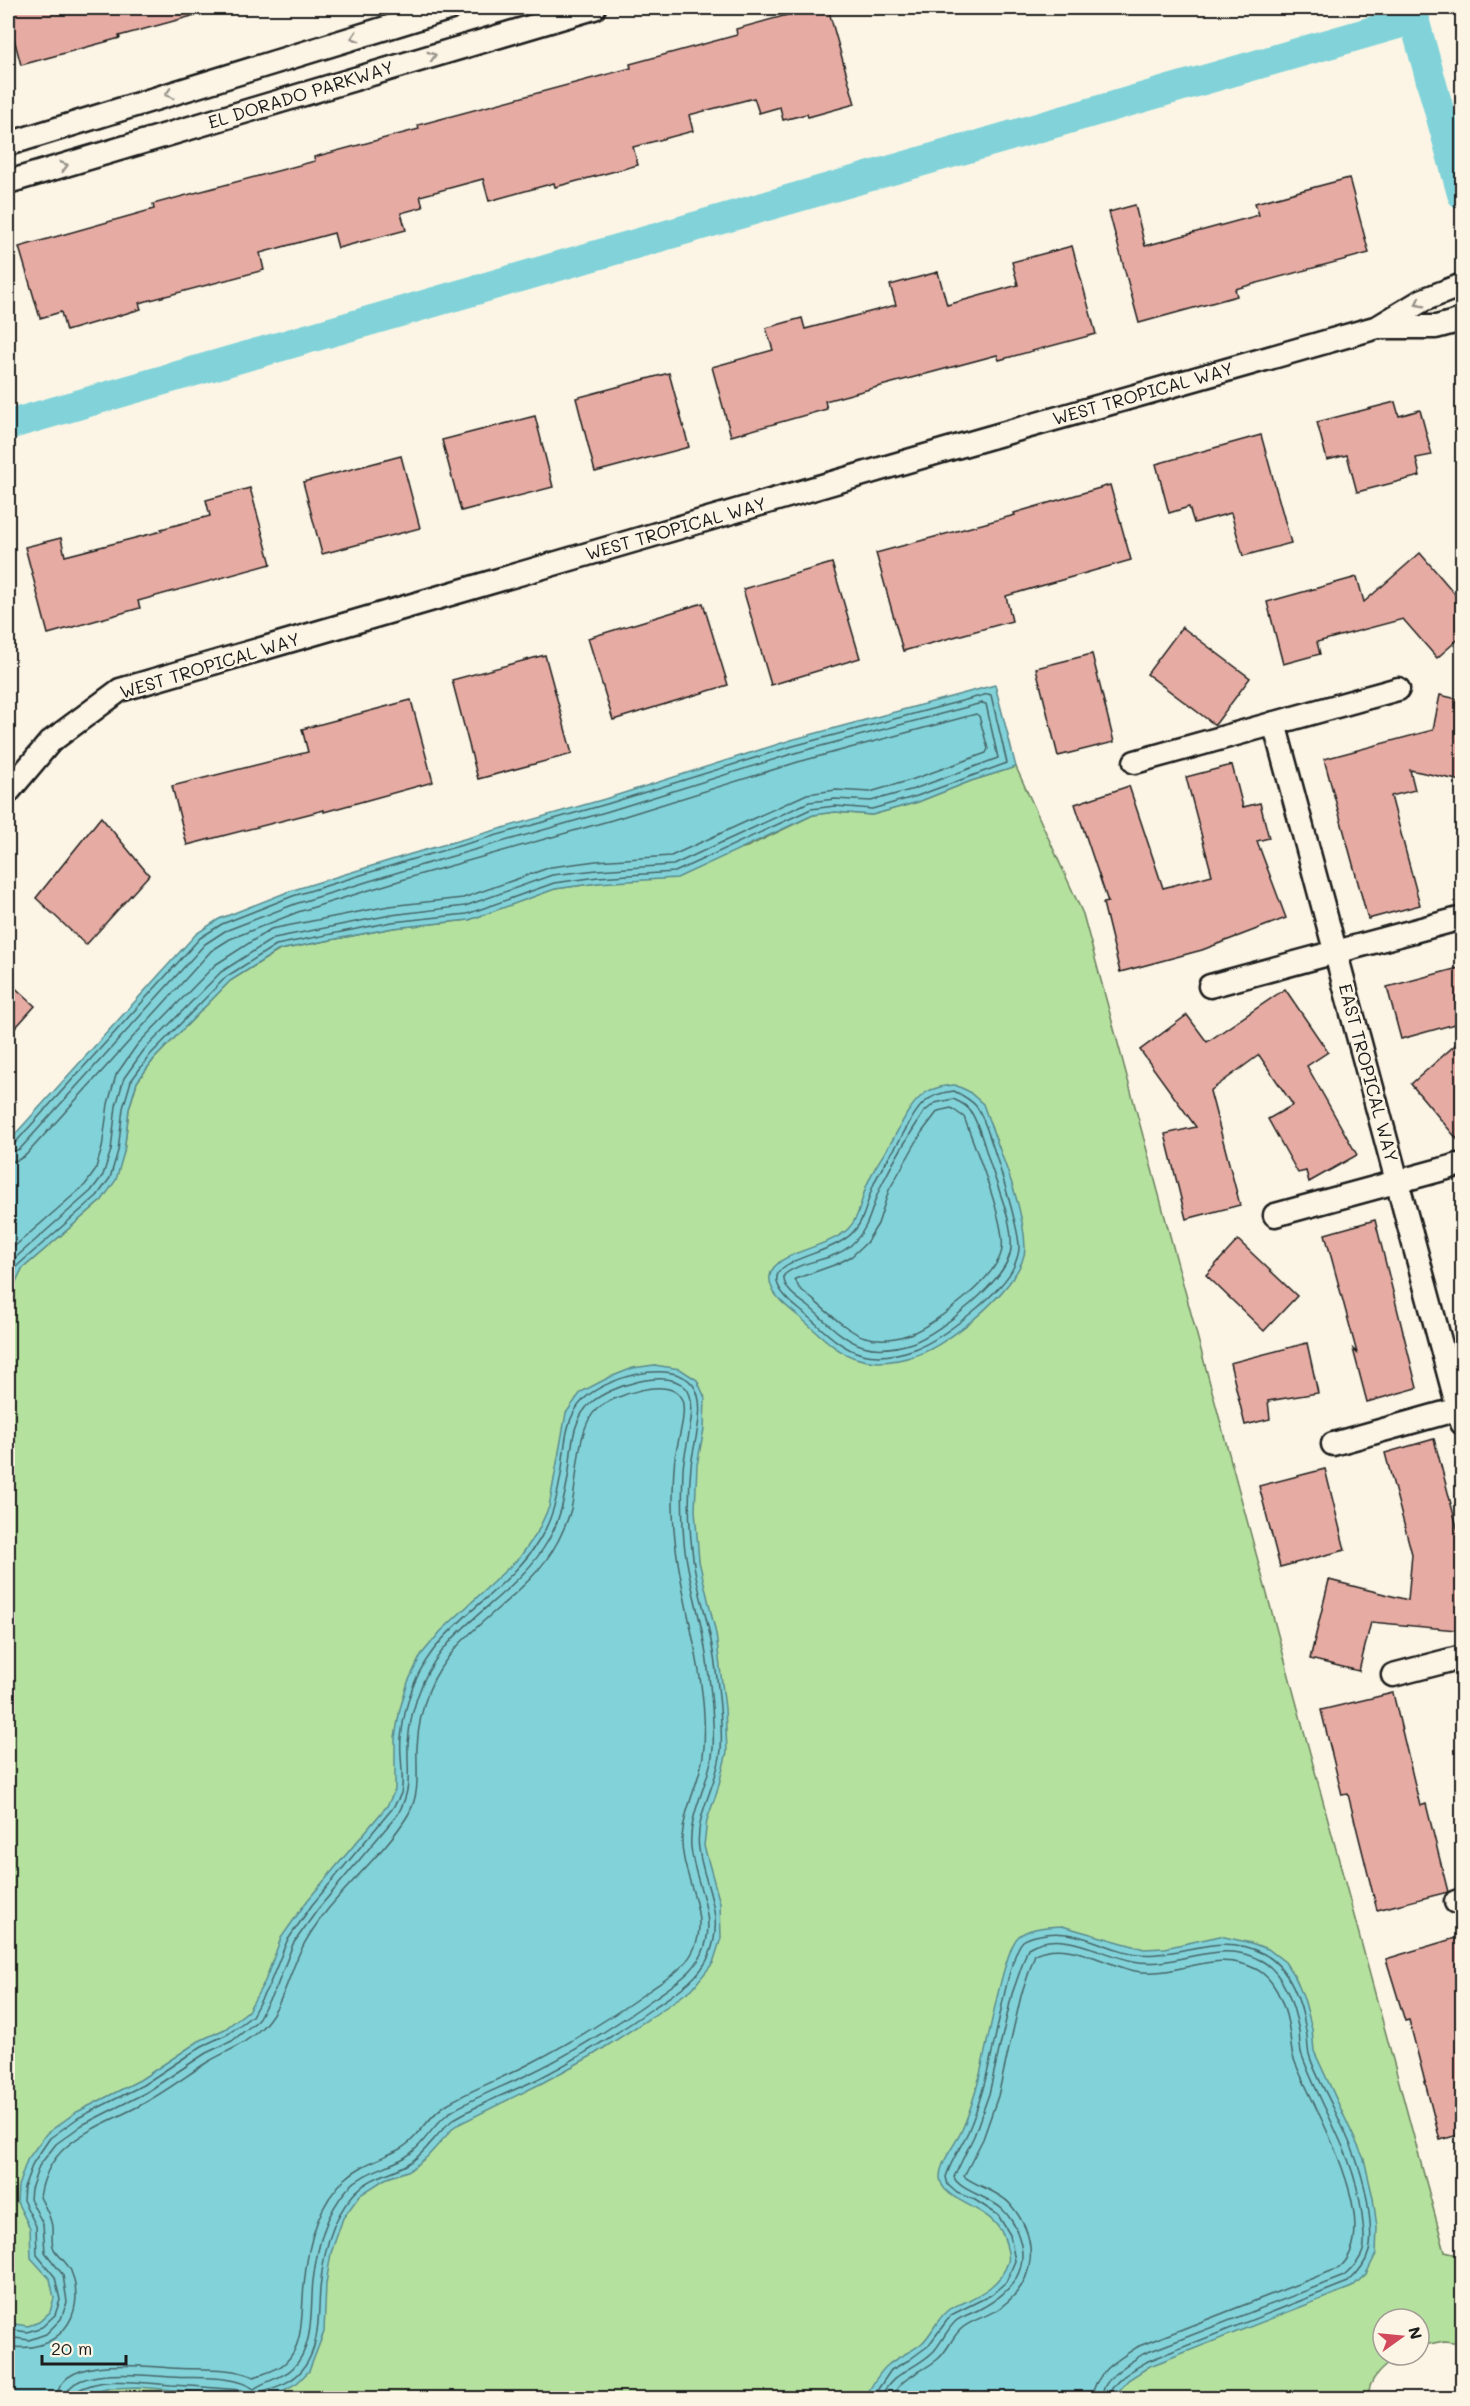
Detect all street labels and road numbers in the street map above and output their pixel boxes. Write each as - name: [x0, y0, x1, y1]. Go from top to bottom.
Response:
- street label: EL DORADO PARKWAY: [205, 54, 397, 134]
- street label: WEST TROPICAL WAY: [1049, 356, 1236, 430]
- street label: WEST TROPICAL WAY: [582, 491, 769, 565]
- street label: WEST TROPICAL WAY: [117, 626, 303, 704]
- street label: EAST TROPICAL WAY: [1334, 981, 1404, 1165]

